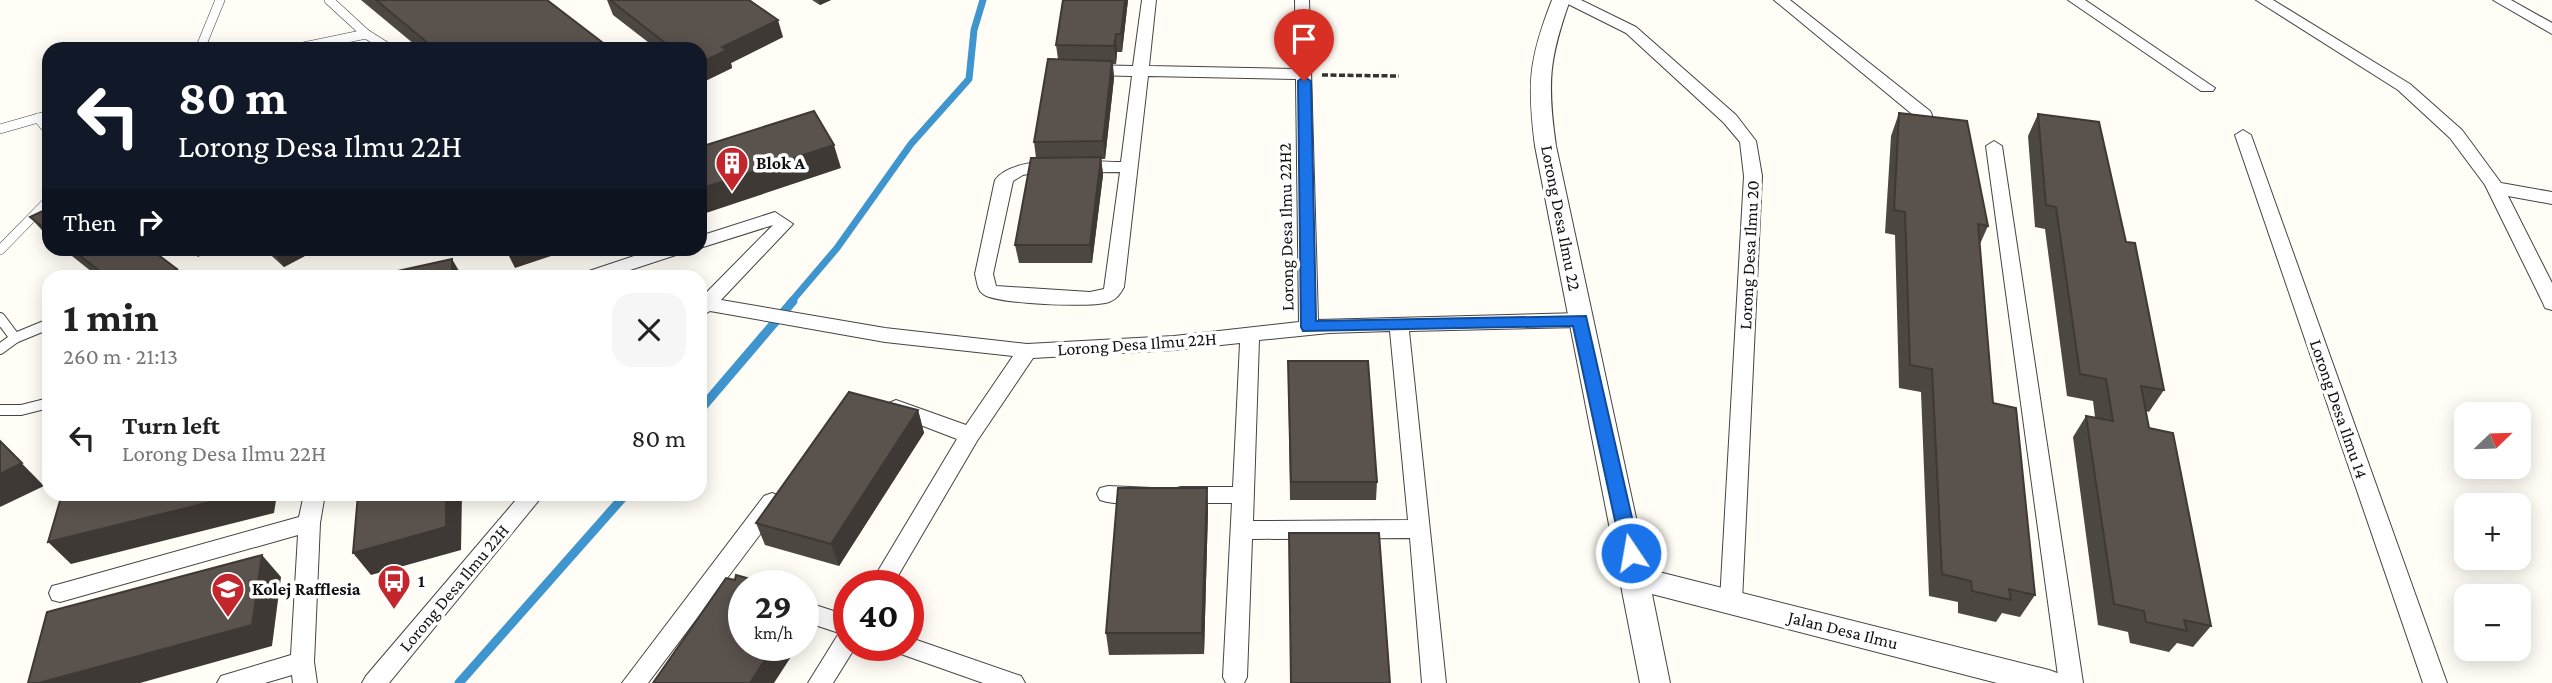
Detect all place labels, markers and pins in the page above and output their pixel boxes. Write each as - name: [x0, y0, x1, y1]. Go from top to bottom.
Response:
- pin: [1274, 9, 1334, 81]
- building icon: Blok A: [713, 144, 751, 193]
- place label: Blok A: [756, 153, 805, 173]
- bus stop icon: 1: [375, 562, 413, 611]
- school or university icon: Kolej Rafflesia: [209, 570, 247, 619]
- place label: 1: [418, 571, 425, 591]
- place label: Kolej Rafflesia: [252, 579, 361, 600]

